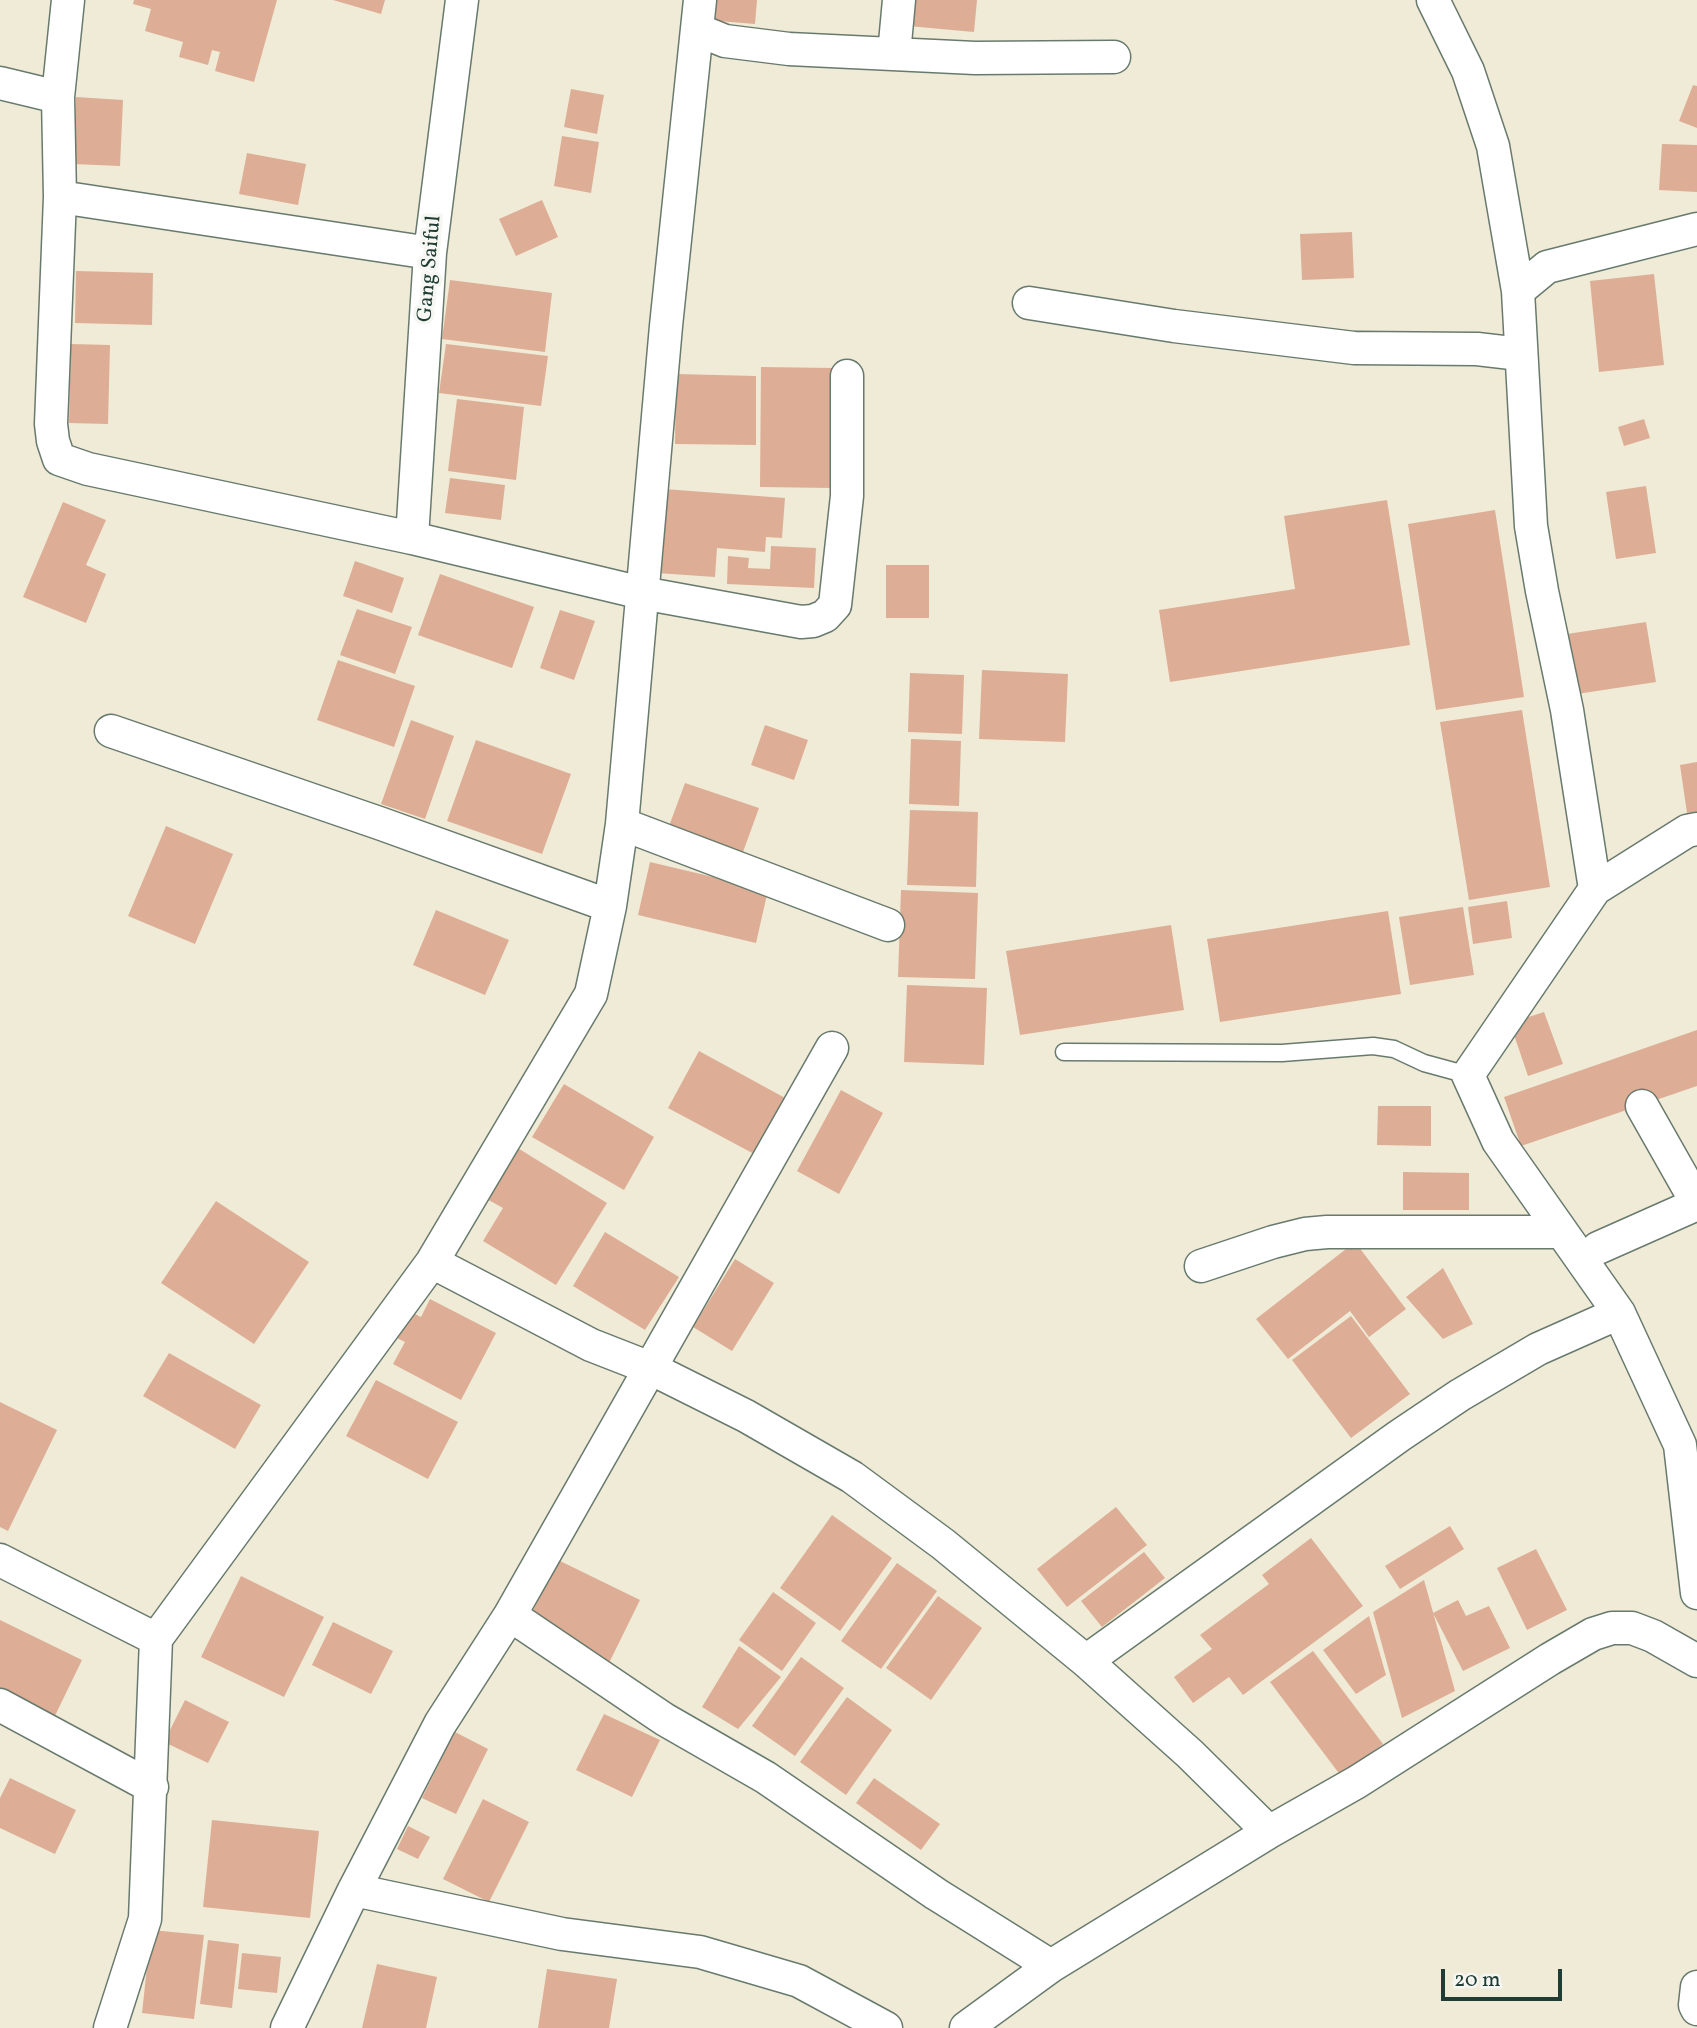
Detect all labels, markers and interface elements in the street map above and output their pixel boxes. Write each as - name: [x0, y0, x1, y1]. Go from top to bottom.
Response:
- street label: Gang Saiful: [414, 215, 448, 323]
- scale bar: [1445, 1954, 1566, 1998]
- text: 20 m: [1454, 1966, 1500, 1995]

